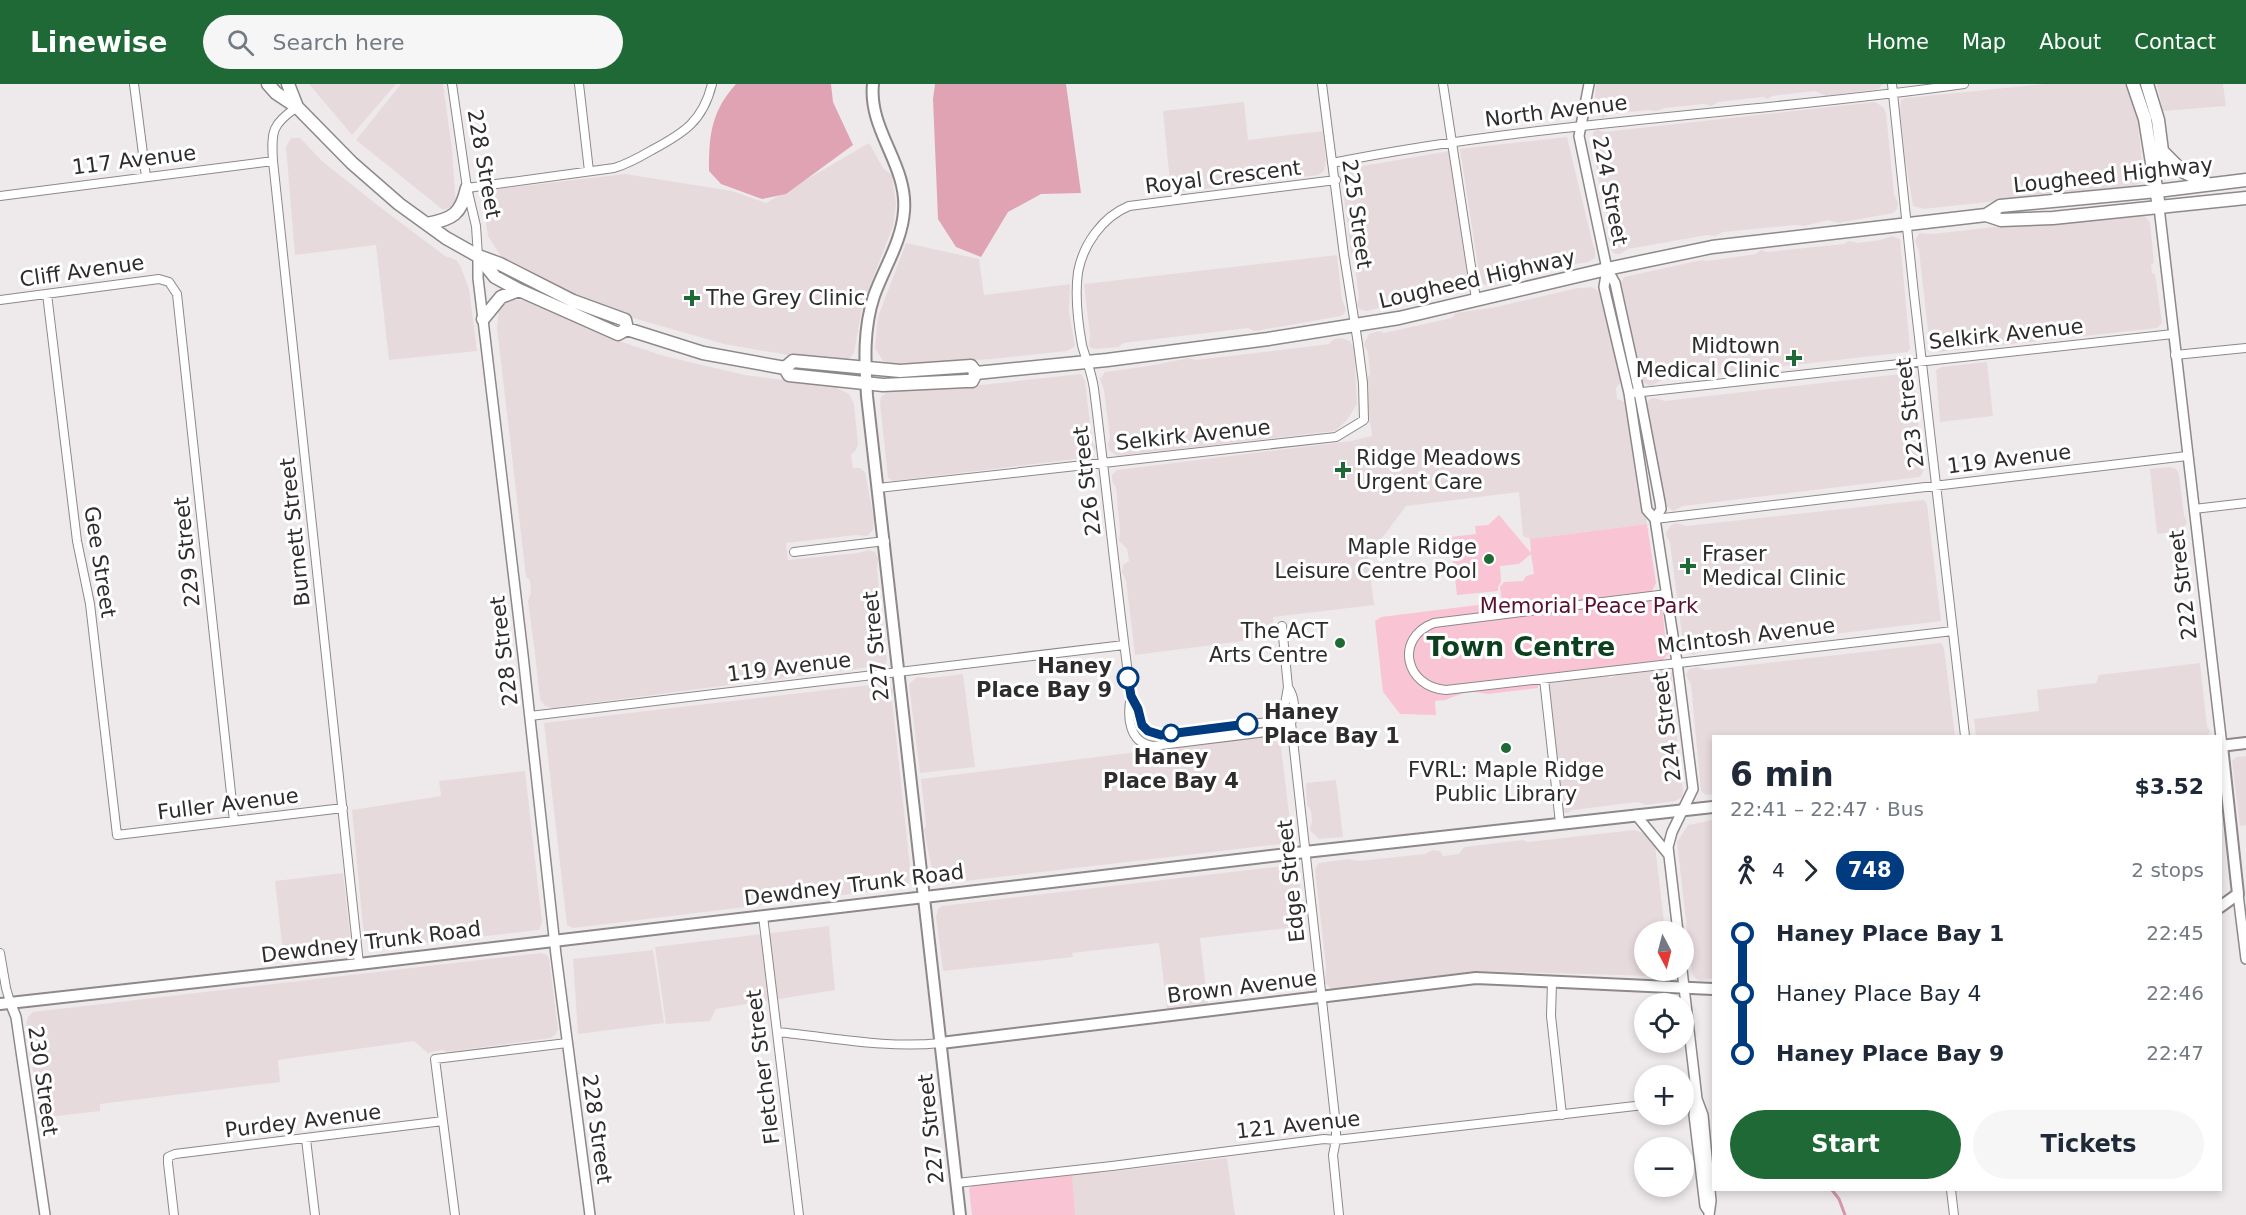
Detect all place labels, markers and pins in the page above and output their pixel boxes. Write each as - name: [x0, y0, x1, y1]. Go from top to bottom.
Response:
- place label: The Grey Clinic: [705, 286, 865, 310]
- marker: The Grey Clinic: [683, 289, 701, 307]
- place label: Midtown Medical Clinic: [1636, 334, 1780, 382]
- marker: Midtown Medical Clinic: [1785, 349, 1803, 367]
- place label: Ridge Meadows Urgent Care: [1356, 446, 1521, 494]
- marker: Ridge Meadows Urgent Care: [1334, 461, 1352, 479]
- place label: Maple Ridge Leisure Centre Pool: [1275, 535, 1477, 583]
- place label: Fraser Medical Clinic: [1702, 542, 1846, 590]
- marker: Maple Ridge Leisure Centre Pool: [1482, 552, 1496, 566]
- marker: Fraser Medical Clinic: [1679, 557, 1697, 575]
- place label: The ACT Arts Centre: [1209, 619, 1328, 667]
- marker: The ACT Arts Centre: [1333, 636, 1347, 650]
- place label: Haney Place Bay 9: [976, 654, 1112, 702]
- marker: Haney Place Bay 9: [1117, 667, 1139, 689]
- place label: Haney Place Bay 1: [1264, 700, 1400, 748]
- marker: Haney Place Bay 1: [1236, 713, 1258, 735]
- marker: Haney Place Bay 4: [1162, 724, 1180, 742]
- marker: FVRL: Maple Ridge Public Library: [1499, 741, 1513, 755]
- place label: Haney Place Bay 4: [1103, 745, 1239, 793]
- place label: FVRL: Maple Ridge Public Library: [1408, 758, 1604, 806]

